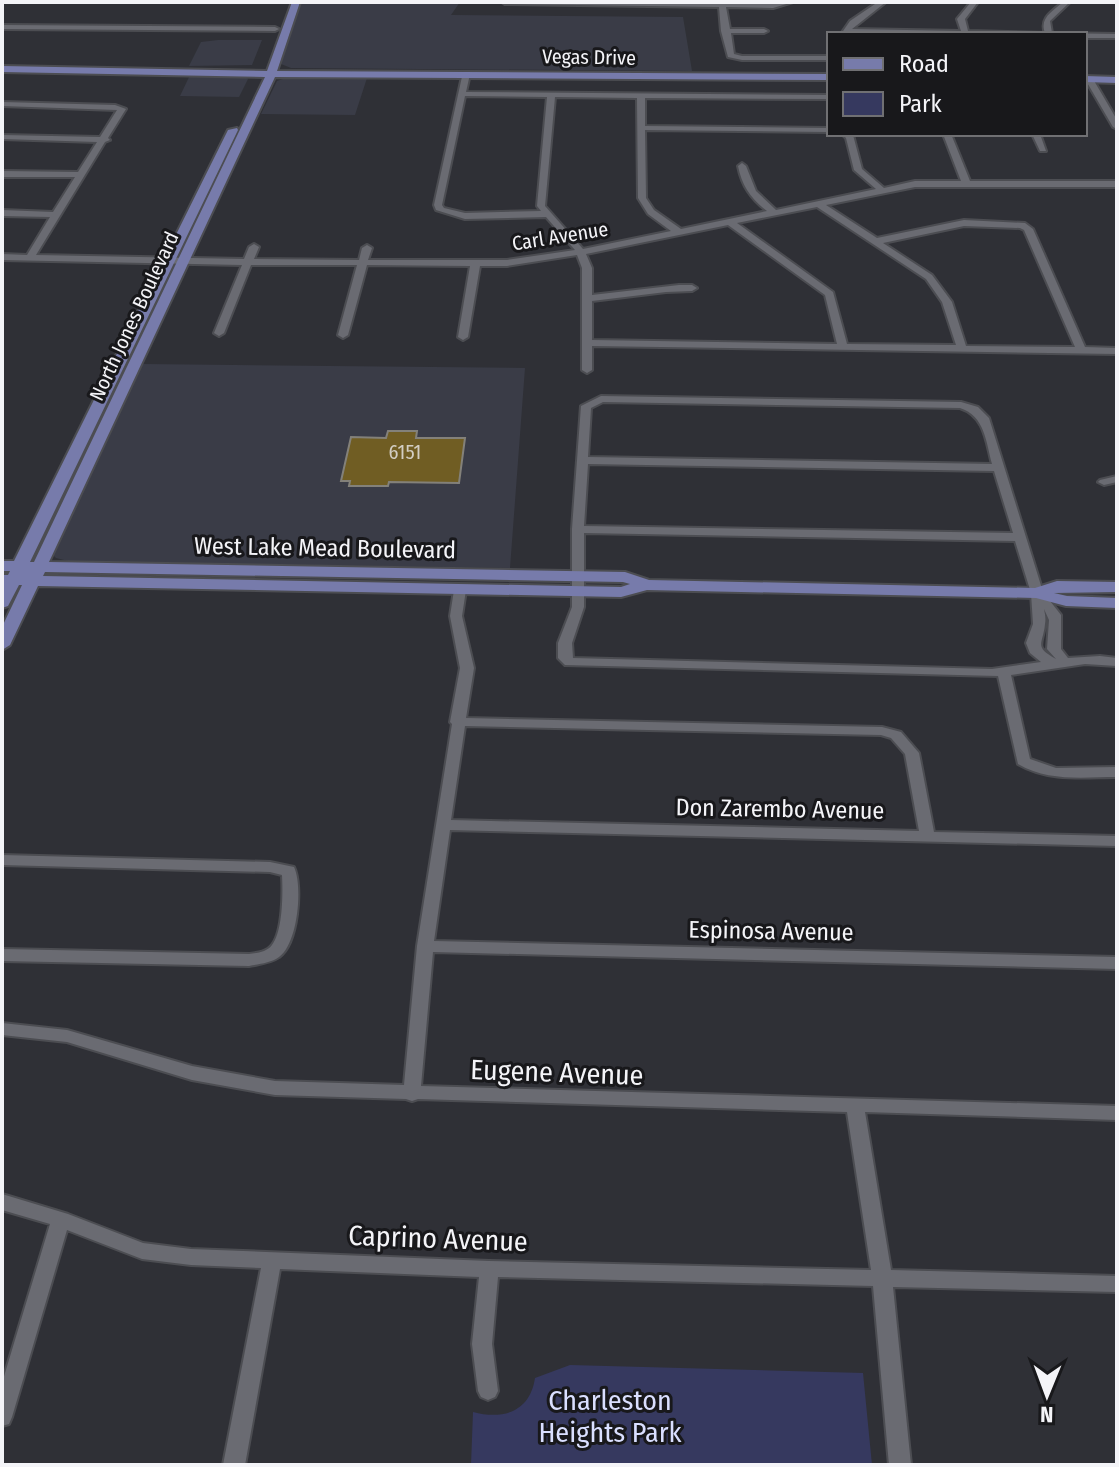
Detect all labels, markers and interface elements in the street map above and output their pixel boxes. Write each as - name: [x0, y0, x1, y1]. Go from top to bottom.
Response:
- legend: [827, 32, 1087, 136]
- street label: Vegas Drive: [542, 44, 636, 70]
- text: Road: [899, 50, 949, 78]
- text: Park: [899, 90, 942, 118]
- street label: Carl Avenue: [510, 217, 610, 255]
- street label: North Jones Boulevard: [84, 228, 184, 404]
- house number: 6151: [389, 440, 421, 464]
- street label: West Lake Mead Boulevard: [194, 532, 456, 564]
- street label: Don Zarembo Avenue: [675, 793, 885, 825]
- street label: Espinosa Avenue: [688, 916, 854, 946]
- street label: Eugene Avenue: [470, 1053, 644, 1092]
- street label: Caprino Avenue: [348, 1219, 528, 1258]
- north arrow: [1007, 1355, 1087, 1435]
- park label: Charleston Heights Park: [538, 1384, 683, 1449]
- text: N: [1040, 1401, 1053, 1428]

